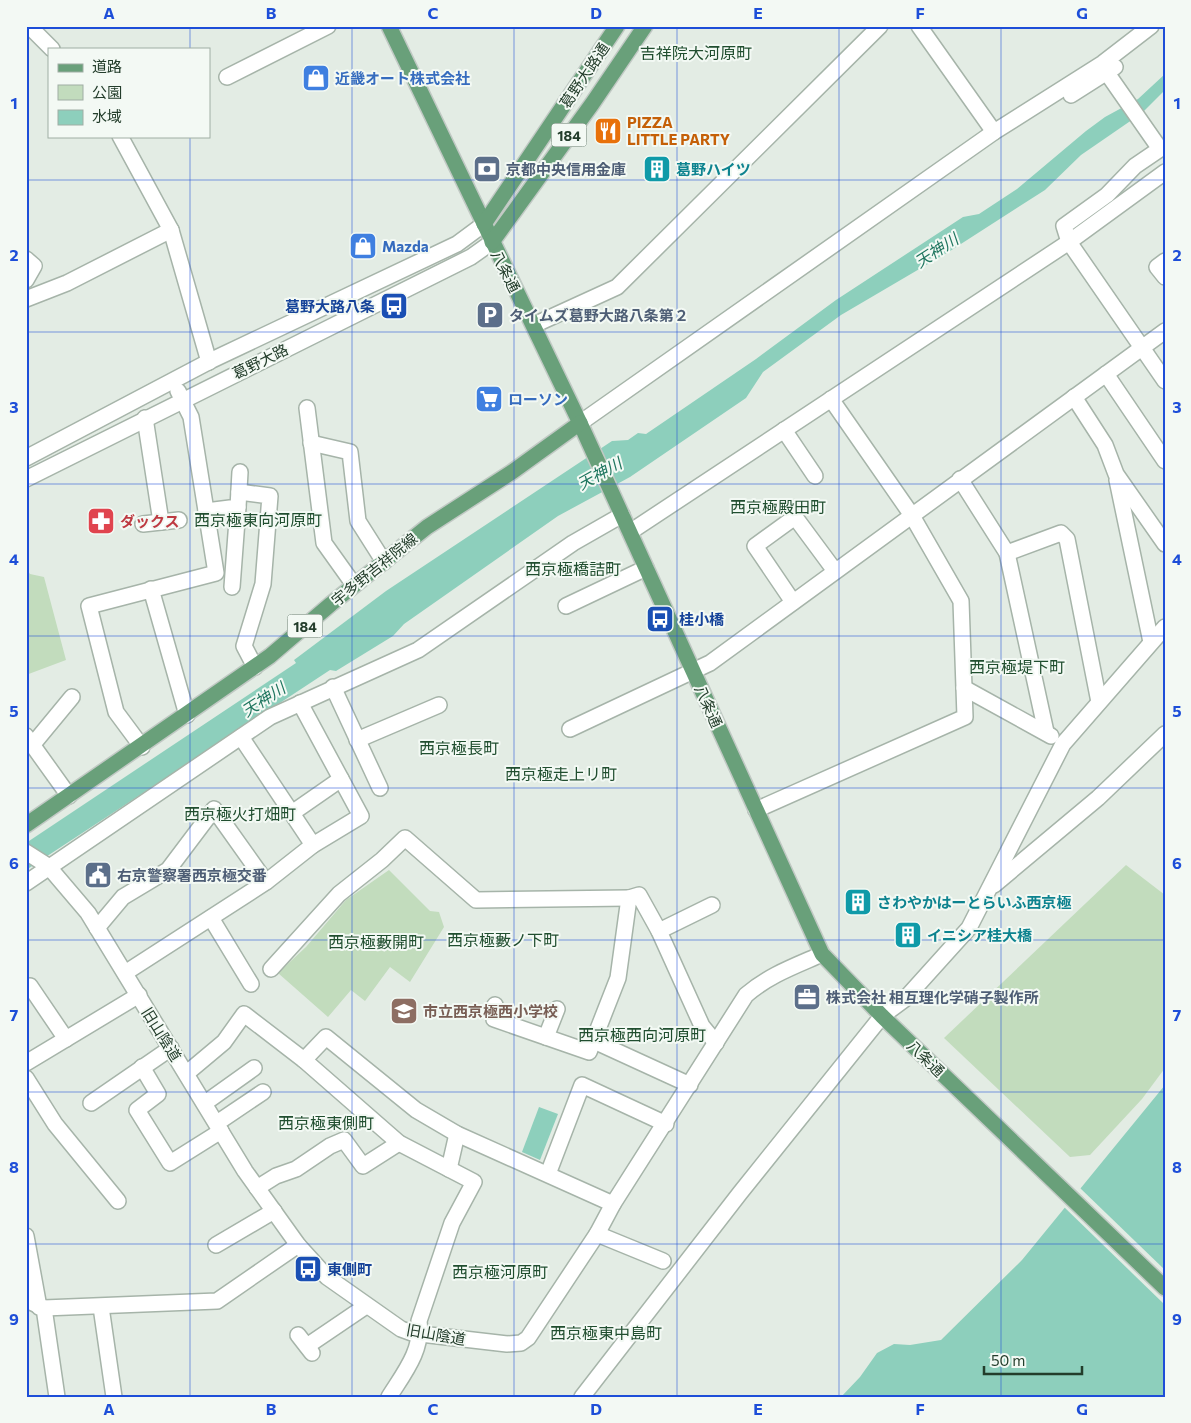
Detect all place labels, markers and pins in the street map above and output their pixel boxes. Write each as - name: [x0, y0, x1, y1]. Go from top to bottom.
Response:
- shop icon: 近畿オート株式会社: [301, 63, 331, 93]
- place label: 近畿オート株式会社: [335, 69, 470, 87]
- place label: PIZZA LITTLE PARTY: [627, 113, 730, 148]
- restaurant icon: PIZZA LITTLE PARTY: [593, 116, 623, 146]
- bank icon: 京都中央信用金庫: [472, 154, 502, 184]
- building icon: 葛野ハイツ: [642, 154, 672, 184]
- place label: 京都中央信用金庫: [506, 160, 626, 178]
- place label: 葛野ハイツ: [676, 160, 751, 178]
- shop icon: Mazda: [348, 231, 378, 261]
- place label: Mazda: [382, 237, 429, 255]
- bus stop icon: 葛野大路八条: [379, 291, 409, 321]
- place label: 葛野大路八条: [285, 297, 375, 315]
- parking icon: タイムズ葛野大路八条第２: [475, 300, 505, 330]
- place label: タイムズ葛野大路八条第２: [509, 306, 689, 324]
- supermarket icon: ローソン: [474, 384, 504, 414]
- place label: ローソン: [508, 390, 568, 408]
- pharmacy icon: ダックス: [86, 506, 116, 536]
- place label: ダックス: [120, 512, 180, 530]
- bus stop icon: 桂小橋: [645, 604, 675, 634]
- place label: 桂小橋: [679, 610, 725, 628]
- public building icon: 右京警察署西京極交番: [83, 860, 113, 890]
- place label: 右京警察署西京極交番: [117, 866, 267, 884]
- building icon: さわやかはーとらいふ西京極: [843, 887, 873, 917]
- place label: さわやかはーとらいふ西京極: [877, 893, 1071, 911]
- building icon: イニシア桂大橋: [893, 920, 923, 950]
- place label: イニシア桂大橋: [927, 926, 1033, 944]
- office icon: 株式会社 相互理化学硝子製作所: [792, 982, 822, 1012]
- place label: 株式会社 相互理化学硝子製作所: [826, 988, 1039, 1006]
- school or university icon: 市立西京極西小学校: [389, 996, 419, 1026]
- place label: 市立西京極西小学校: [423, 1002, 558, 1020]
- bus stop icon: 東側町: [293, 1254, 323, 1284]
- place label: 東側町: [327, 1260, 372, 1278]

